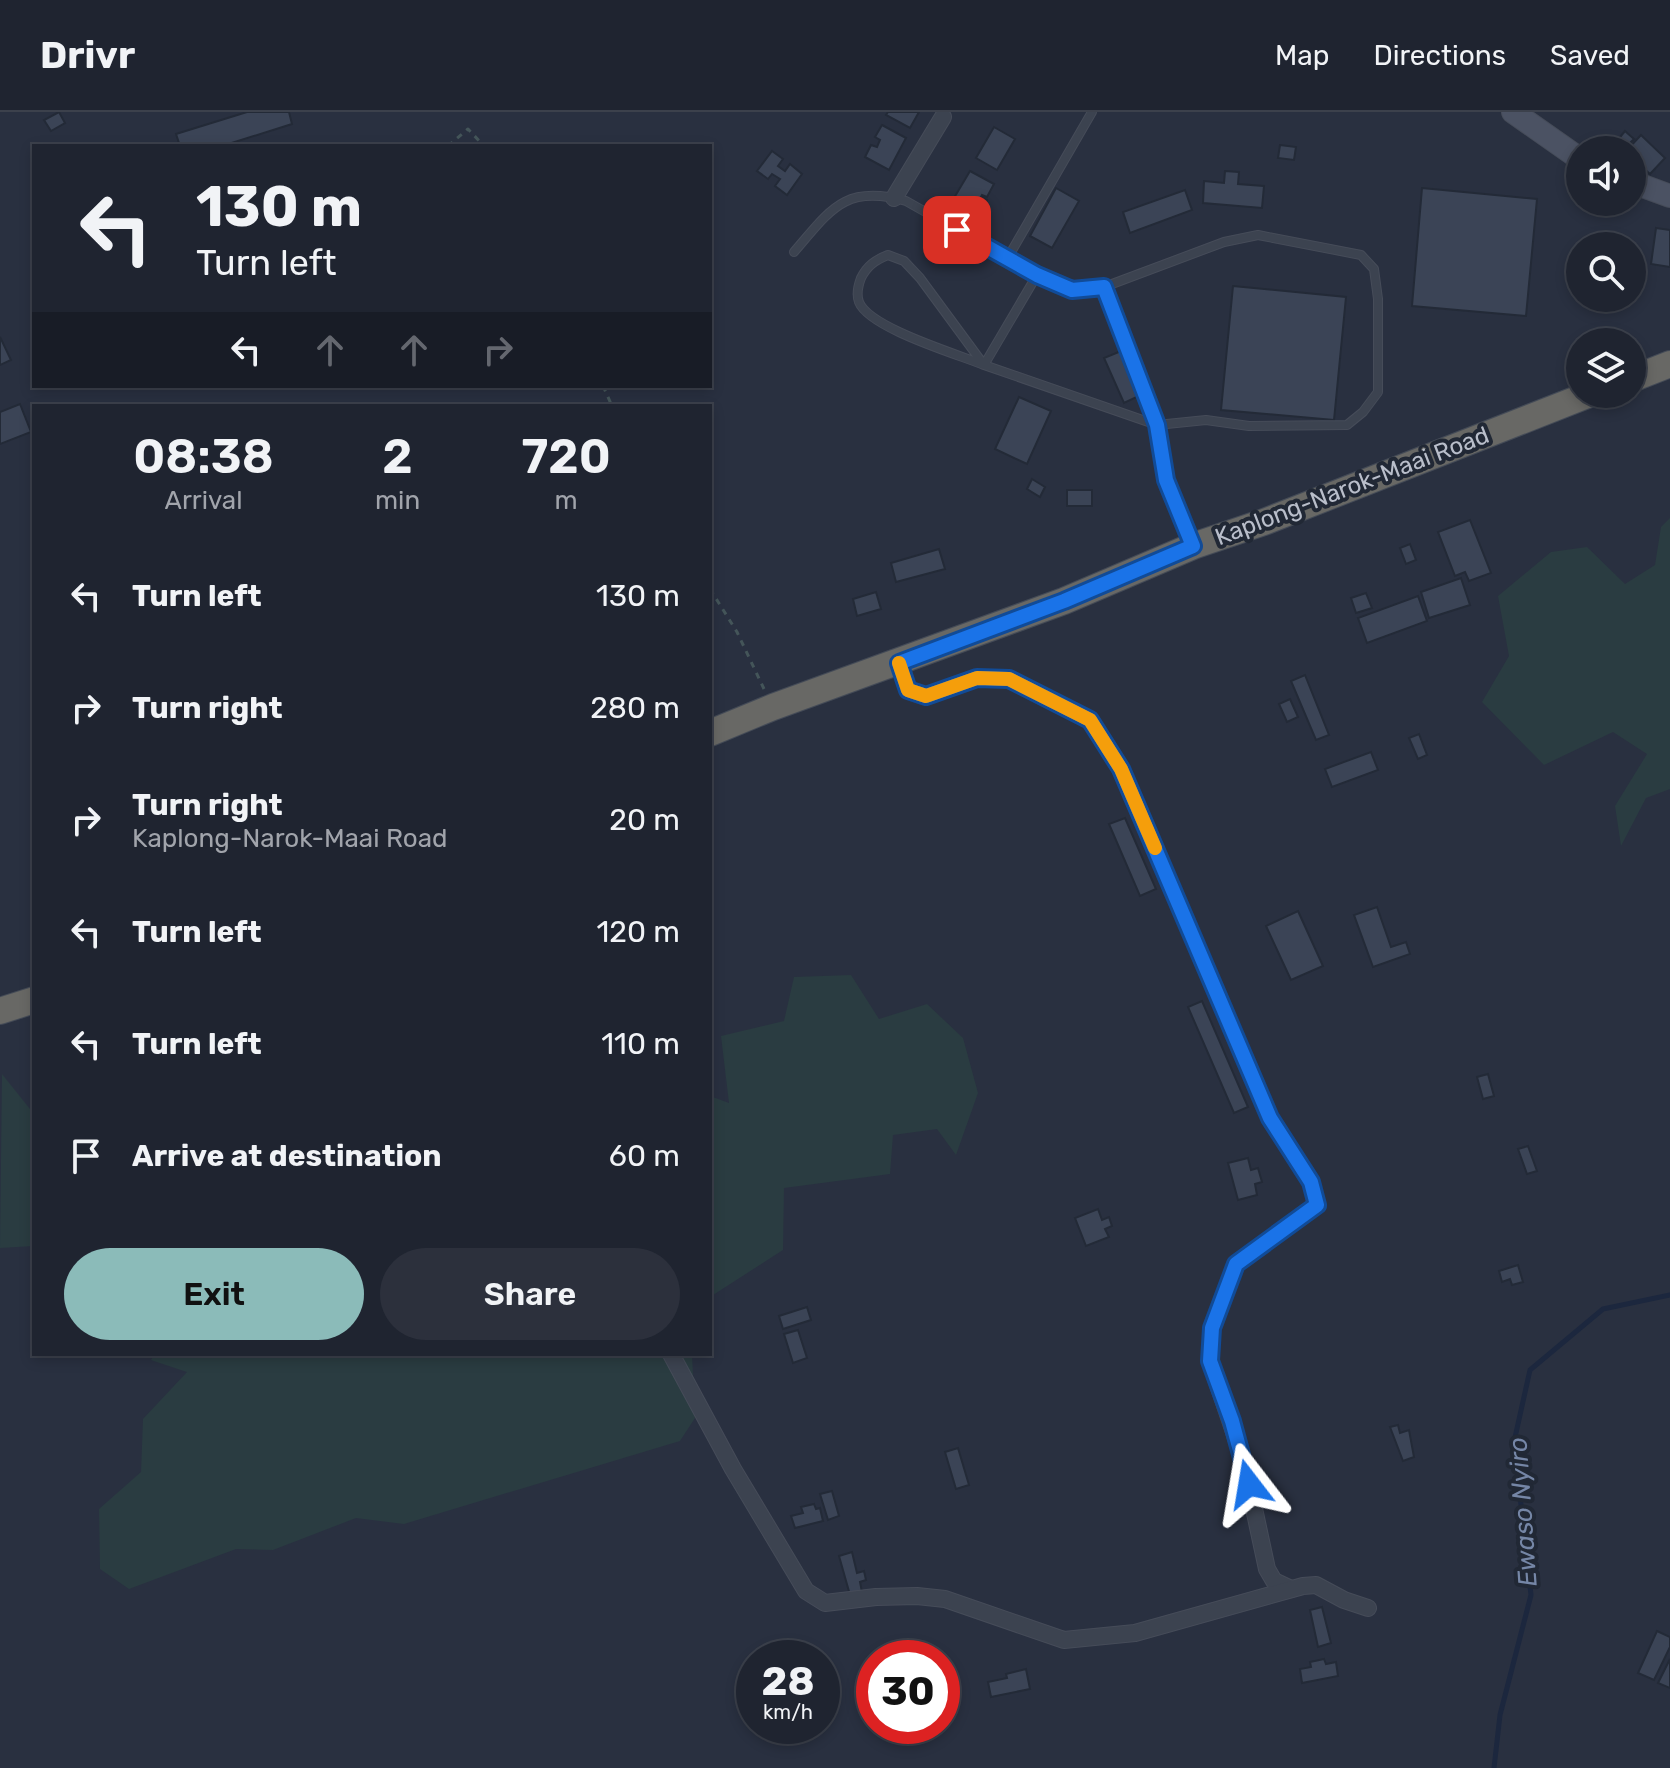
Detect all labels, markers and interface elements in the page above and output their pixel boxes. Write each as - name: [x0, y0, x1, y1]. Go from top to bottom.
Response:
- text: Drivr: [40, 32, 135, 78]
- text: Map: [1275, 39, 1329, 72]
- text: Directions: [1373, 39, 1506, 72]
- text: Saved: [1550, 39, 1630, 72]
- map controls: [1566, 136, 1646, 408]
- button: sound: [1566, 136, 1646, 216]
- text: 130 m: [196, 174, 362, 240]
- icon: left: [64, 176, 168, 280]
- pin: [923, 196, 991, 264]
- icon: arrive: [935, 208, 979, 252]
- button: search: [1566, 232, 1646, 312]
- text: Turn left: [196, 241, 337, 284]
- icon: left: [224, 328, 268, 372]
- icon: ahead: [308, 328, 352, 372]
- icon: ahead: [392, 328, 436, 372]
- icon: right: [476, 328, 520, 372]
- button: layers: [1566, 328, 1646, 408]
- street label: Kaplong-Narok-Maai Road: [1211, 421, 1493, 551]
- text: 08:38: [133, 428, 274, 485]
- text: 2: [382, 428, 413, 485]
- text: 720: [521, 428, 611, 485]
- text: Arrival: [164, 485, 243, 516]
- text: min: [375, 485, 420, 516]
- text: m: [555, 485, 578, 516]
- icon: left: [64, 574, 108, 618]
- text: Turn left: [132, 578, 262, 614]
- text: 130 m: [596, 578, 680, 614]
- icon: right: [64, 686, 108, 730]
- text: Turn right: [132, 690, 283, 726]
- text: 280 m: [590, 690, 680, 726]
- text: Turn right: [132, 787, 283, 823]
- icon: right: [64, 798, 108, 842]
- text: 20 m: [609, 802, 680, 838]
- text: Kaplong-Narok-Maai Road: [132, 823, 448, 854]
- icon: left: [64, 910, 108, 954]
- text: Turn left: [132, 914, 262, 950]
- text: 120 m: [596, 914, 680, 950]
- icon: left: [64, 1022, 108, 1066]
- text: Turn left: [132, 1026, 262, 1062]
- text: 110 m: [601, 1026, 680, 1062]
- icon: arrive: [64, 1134, 108, 1178]
- text: Arrive at destination: [132, 1138, 442, 1174]
- text: 60 m: [609, 1138, 680, 1174]
- button: Exit: [64, 1248, 364, 1340]
- button: Share: [380, 1248, 680, 1340]
- water label: Ewaso Nyiro: [1502, 1436, 1544, 1588]
- position arrow: [1207, 1442, 1291, 1526]
- speed limit sign: 30: [856, 1640, 960, 1744]
- text: 28: [761, 1658, 815, 1705]
- text: km/h: [763, 1700, 813, 1724]

